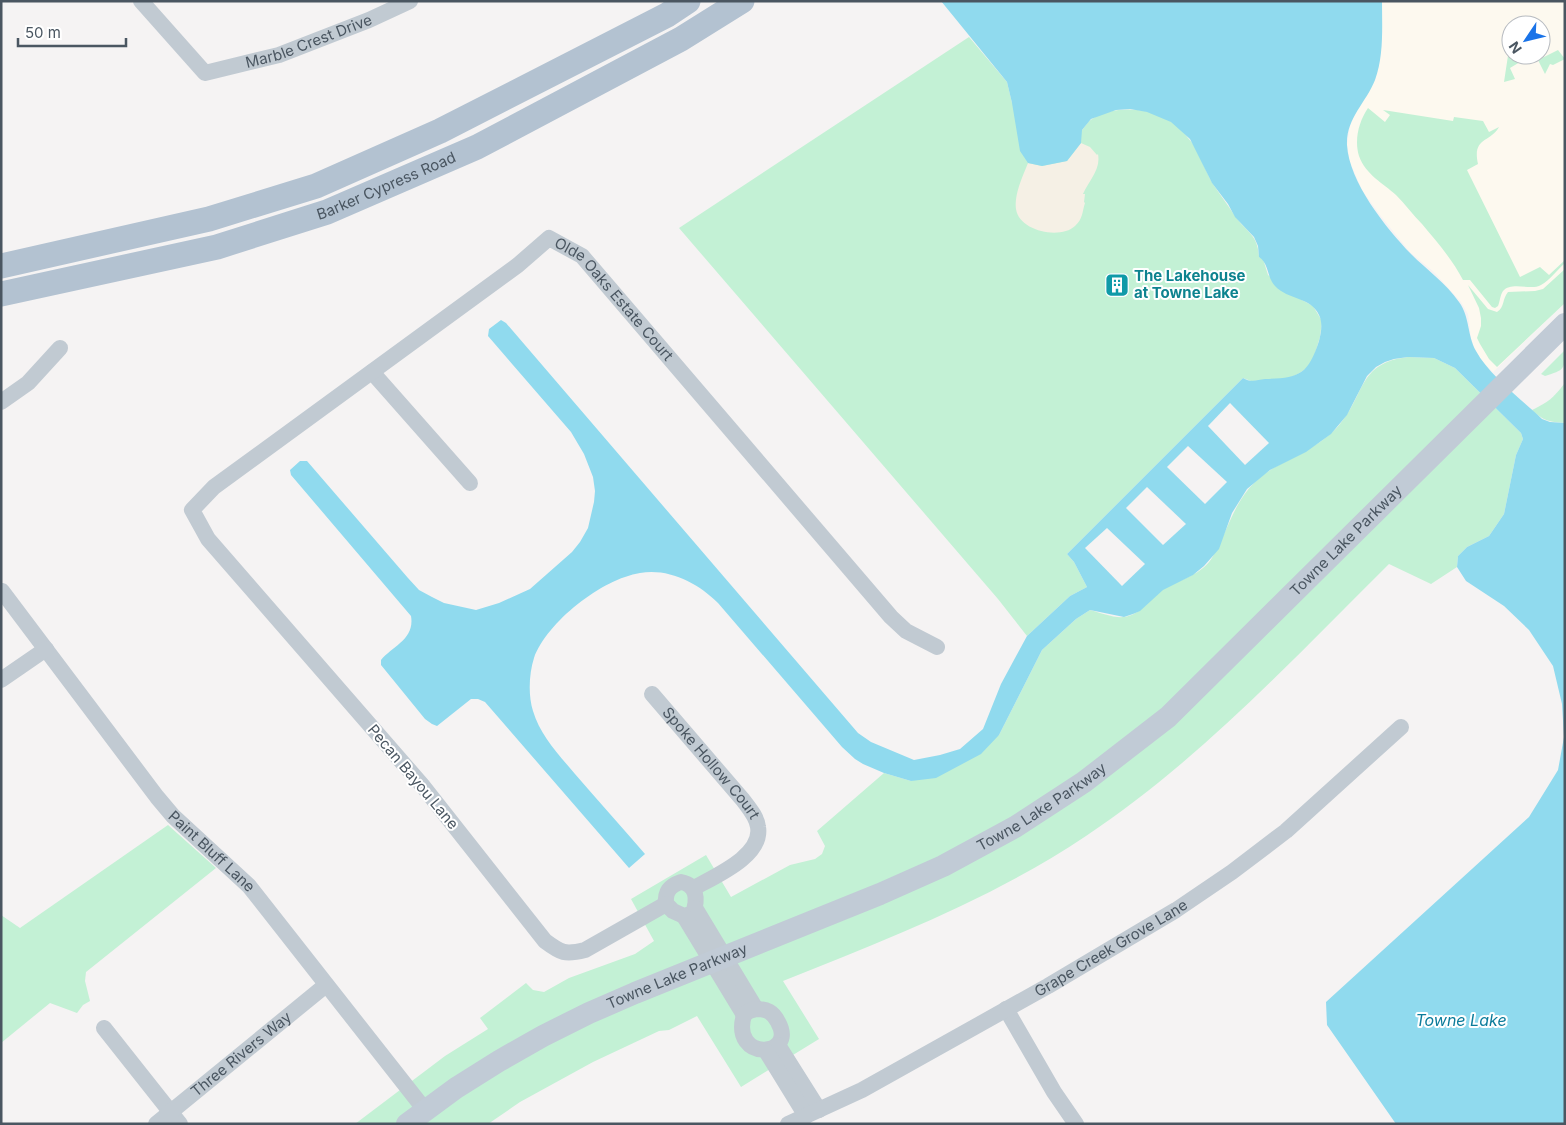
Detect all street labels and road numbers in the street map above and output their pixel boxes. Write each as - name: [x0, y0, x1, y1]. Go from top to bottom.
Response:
- street label: Marble Crest Drive: [244, 10, 375, 72]
- street label: Barker Cypress Road: [314, 147, 458, 224]
- street label: Olde Oaks Estate Court: [551, 233, 678, 365]
- street label: Towne Lake Parkway: [1286, 480, 1406, 600]
- street label: Spoke Hollow Court: [659, 703, 764, 822]
- street label: Pecan Bayou Lane: [364, 720, 463, 833]
- street label: Towne Lake Parkway: [973, 758, 1110, 855]
- street label: Paint Bluff Lane: [164, 806, 260, 895]
- street label: Grape Creek Grove Lane: [1031, 895, 1191, 1001]
- street label: Towne Lake Parkway: [604, 938, 750, 1013]
- street label: Three Rivers Way: [187, 1007, 295, 1101]

